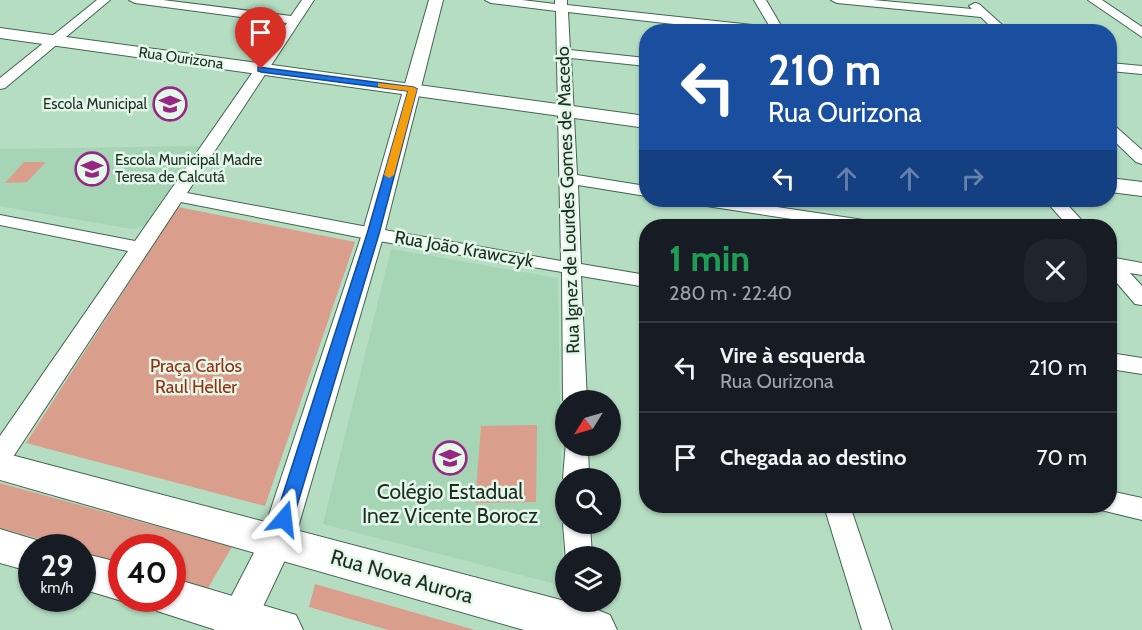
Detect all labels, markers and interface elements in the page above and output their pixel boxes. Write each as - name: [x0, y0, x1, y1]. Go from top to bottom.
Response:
- pin: [235, 7, 286, 69]
- icon: arrive: [244, 16, 277, 49]
- street label: Rua Ourizona: [138, 43, 225, 73]
- text: 210 m: [768, 44, 881, 96]
- street label: Rua Ignez de Lourdes Gomes de Macedo: [552, 46, 584, 354]
- icon: left: [669, 48, 747, 126]
- school or university icon: Escola Municipal: [152, 86, 188, 122]
- place label: Escola Municipal: [43, 95, 147, 113]
- text: Rua Ourizona: [768, 96, 922, 129]
- school or university icon: Escola Municipal Madre Teresa de Calcutá: [74, 151, 110, 187]
- place label: Escola Municipal Madre Teresa de Calcutá: [115, 151, 263, 186]
- icon: left: [767, 162, 800, 195]
- icon: ahead: [830, 162, 863, 195]
- icon: ahead: [893, 162, 926, 195]
- icon: right: [956, 162, 989, 195]
- street label: Rua João Krawczyk: [393, 226, 536, 272]
- text: 1 min: [669, 236, 750, 280]
- button: close: [1024, 239, 1087, 302]
- text: 280 m · 22:40: [669, 281, 792, 305]
- text: Vire à esquerda: [720, 342, 865, 369]
- icon: left: [669, 351, 702, 384]
- text: 210 m: [1029, 354, 1087, 381]
- park label: Praça Carlos Raul Heller: [150, 355, 242, 398]
- text: Rua Ourizona: [720, 369, 834, 393]
- north arrow: [555, 390, 621, 456]
- map controls: [555, 390, 621, 612]
- school or university icon: Colégio Estadual Inez Vicente Borocz: [432, 440, 468, 476]
- icon: arrive: [669, 441, 702, 474]
- text: Chegada ao destino: [720, 444, 906, 471]
- text: 70 m: [1037, 444, 1087, 471]
- button: search: [555, 468, 621, 534]
- place label: Colégio Estadual Inez Vicente Borocz: [362, 479, 538, 528]
- position arrow: [252, 487, 316, 551]
- speed limit sign: 40: [108, 534, 186, 612]
- street label: Rua Nova Aurora: [328, 544, 476, 608]
- button: layers: [555, 546, 621, 612]
- text: 29: [41, 547, 73, 584]
- text: km/h: [41, 579, 73, 597]

